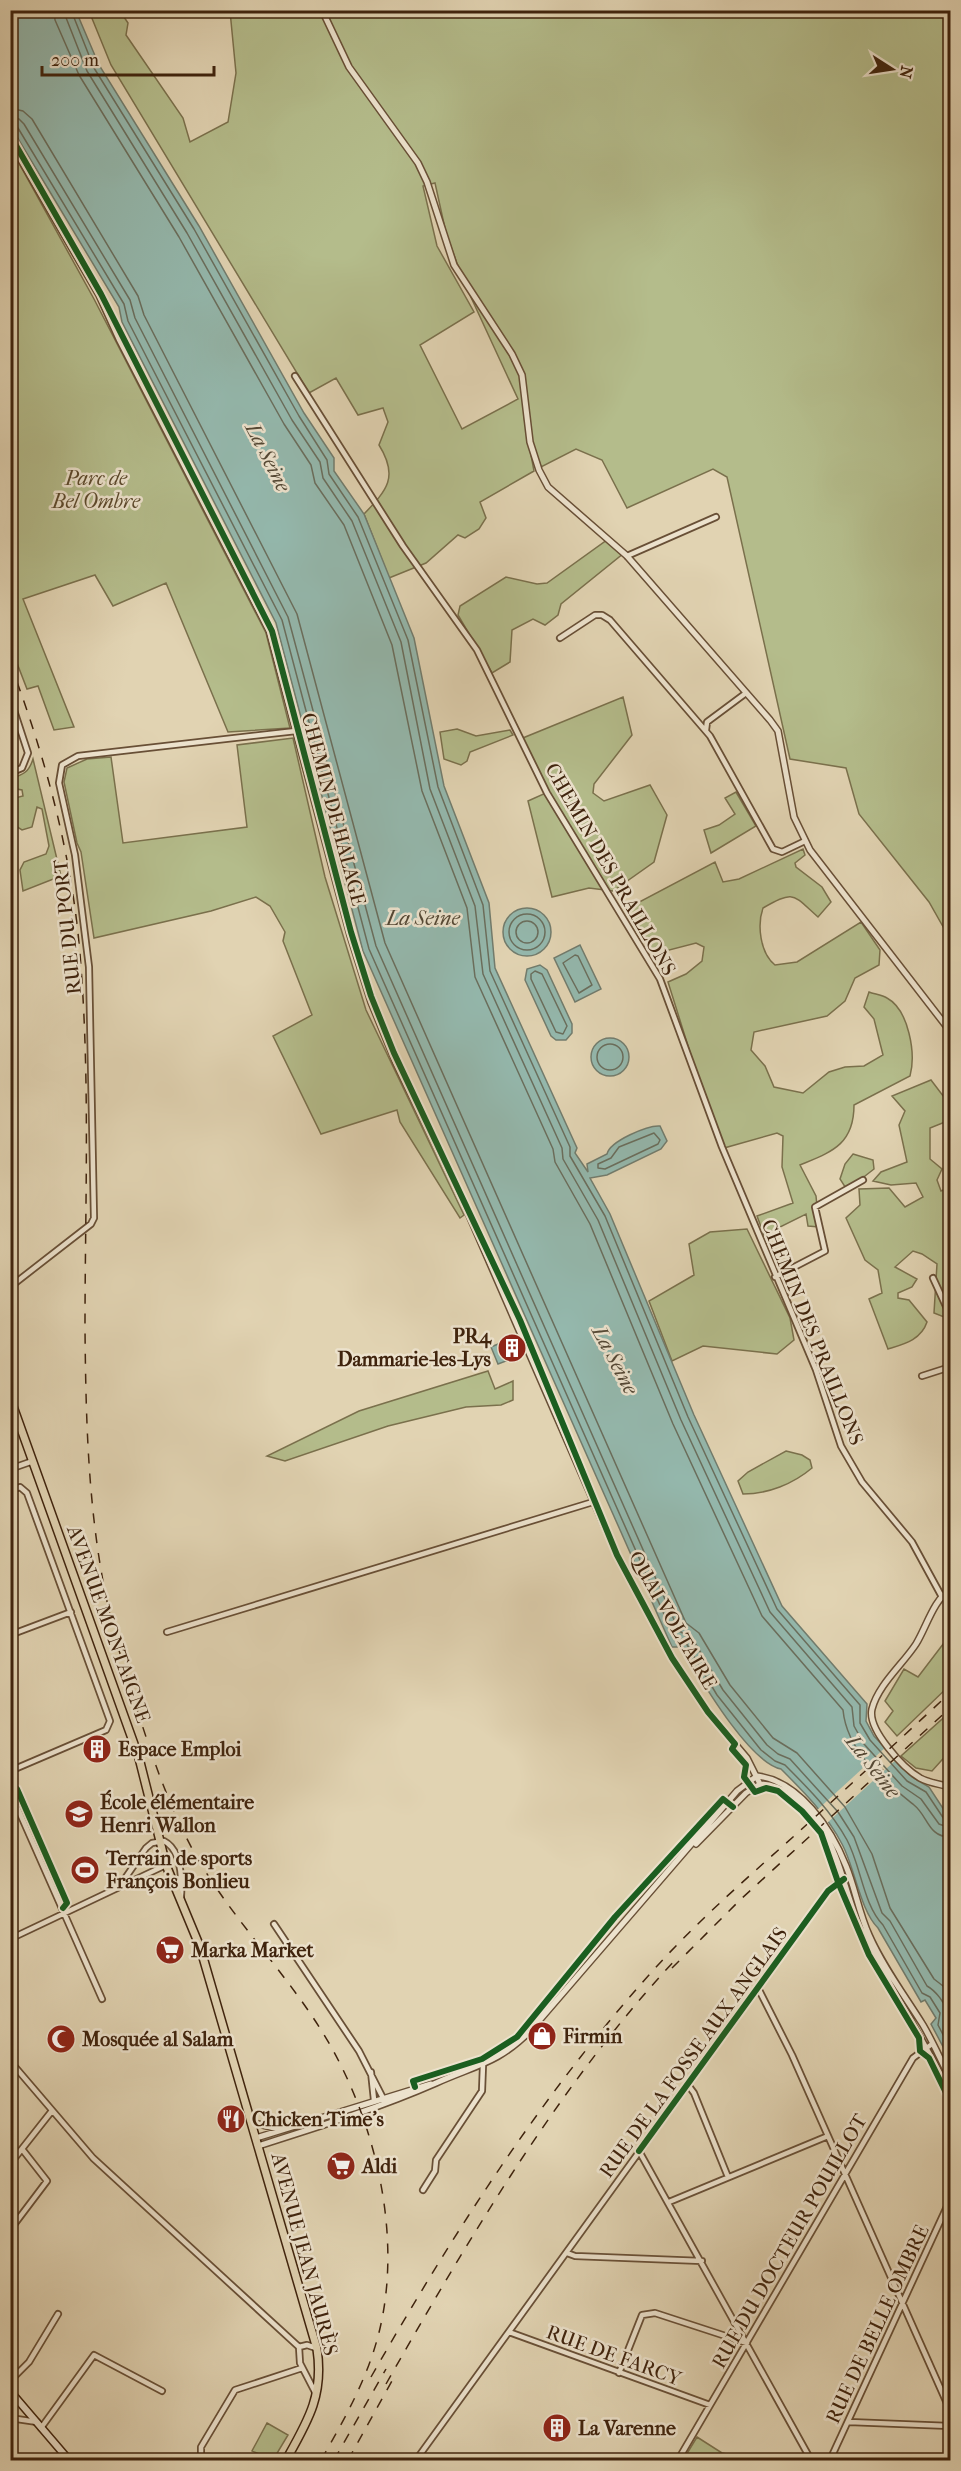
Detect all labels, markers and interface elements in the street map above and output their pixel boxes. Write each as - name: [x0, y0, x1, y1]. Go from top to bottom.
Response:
- scale bar: [42, 39, 214, 77]
- north arrow: [862, 39, 922, 99]
- text: 200 m: [51, 50, 99, 71]
- text: N: [895, 64, 917, 81]
- water label: La Seine: [240, 417, 296, 496]
- park label: Parc de Bel Ombre: [51, 467, 141, 513]
- street label: CHEMIN DE HALAGE: [297, 710, 370, 908]
- street label: CHEMIN DES PRAILLONS: [540, 759, 681, 979]
- street label: RUE DU PORT: [49, 858, 86, 996]
- water label: La Seine: [384, 906, 461, 930]
- street label: CHEMIN DES PRAILLONS: [757, 1216, 868, 1448]
- water label: La Seine: [586, 1320, 643, 1399]
- place label: PR4 Dammarie-les-Lys: [337, 1325, 492, 1371]
- building icon: PR4 Dammarie-les-Lys: [496, 1332, 528, 1364]
- street label: AVENUE MONTAIGNE: [62, 1522, 155, 1726]
- street label: QUAI VOLTAIRE: [624, 1547, 721, 1693]
- water label: La Seine: [840, 1728, 906, 1803]
- building icon: Espace Emploi: [81, 1733, 113, 1765]
- place label: Espace Emploi: [118, 1738, 243, 1761]
- place label: École élémentaire Henri Wallon: [100, 1789, 254, 1837]
- school or university icon: École élémentaire Henri Wallon: [63, 1798, 95, 1830]
- place label: Terrain de sports François Bonlieu: [105, 1847, 253, 1894]
- sports icon: Terrain de sports François Bonlieu: [69, 1854, 101, 1886]
- street label: RUE DE LA FOSSE AUX ANGLAIS: [595, 1922, 792, 2182]
- supermarket icon: Marka Market: [154, 1934, 186, 1966]
- place label: Marka Market: [190, 1939, 314, 1962]
- shop icon: Firmin: [526, 2020, 558, 2052]
- mosque icon: Mosquée al Salam: [45, 2023, 77, 2055]
- place label: Firmin: [562, 2025, 623, 2048]
- place label: Mosquée al Salam: [81, 2028, 234, 2051]
- restaurant icon: Chicken Time's: [215, 2103, 247, 2135]
- place label: Chicken Time's: [252, 2108, 385, 2131]
- street label: RUE DU DOCTEUR POUILLOT: [707, 2110, 872, 2372]
- street label: AVENUE JEAN JAURÈS: [266, 2149, 344, 2358]
- supermarket icon: Aldi: [325, 2150, 357, 2182]
- place label: Aldi: [360, 2155, 398, 2178]
- street label: RUE DE BELLE OMBRE: [821, 2221, 934, 2427]
- street label: RUE DE FARCY: [543, 2320, 686, 2391]
- building icon: La Varenne: [541, 2412, 573, 2444]
- place label: La Varenne: [578, 2417, 676, 2440]

